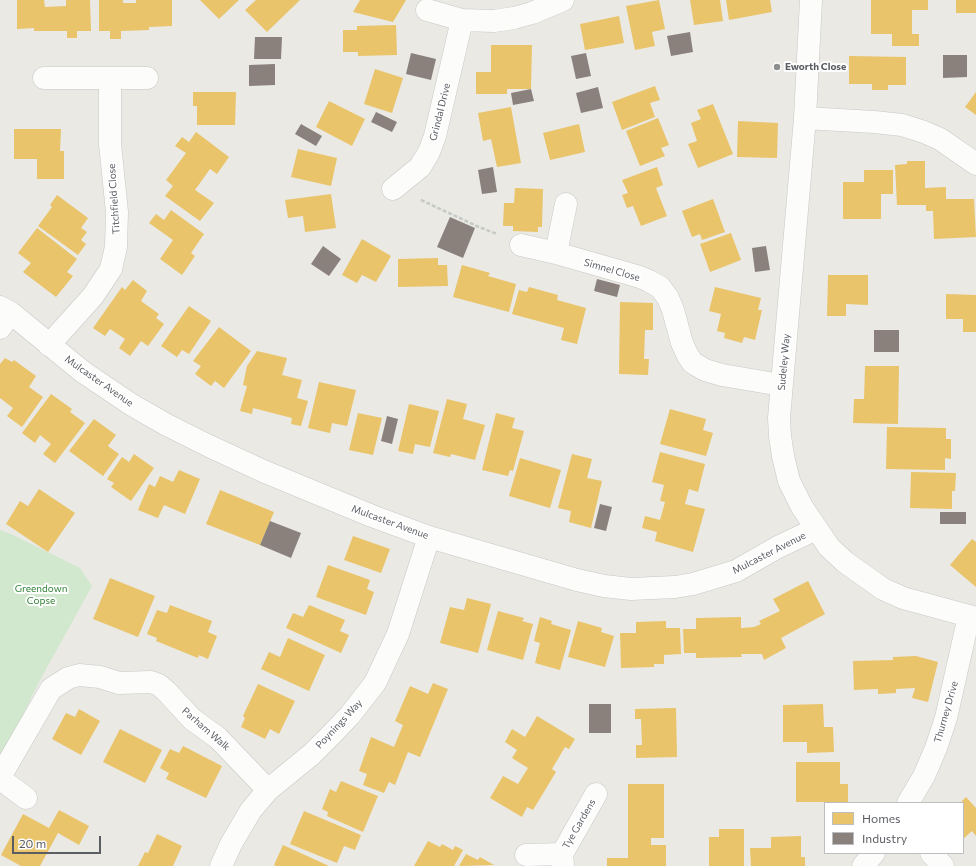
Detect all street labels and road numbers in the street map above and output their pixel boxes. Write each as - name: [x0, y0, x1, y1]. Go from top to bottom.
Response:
- street label: Grindal Drive: [427, 82, 453, 142]
- street label: Titchfield Close: [106, 163, 122, 235]
- street label: Simnel Close: [583, 256, 641, 284]
- street label: Sudeley Way: [776, 333, 792, 391]
- street label: Mulcaster Avenue: [62, 353, 136, 409]
- street label: Mulcaster Avenue: [350, 503, 430, 541]
- street label: Mulcaster Avenue: [730, 529, 808, 577]
- street label: Thurney Drive: [931, 680, 961, 744]
- street label: Poynings Way: [313, 697, 365, 751]
- street label: Parham Walk: [179, 705, 233, 753]
- street label: Tye Gardens: [560, 797, 598, 851]

